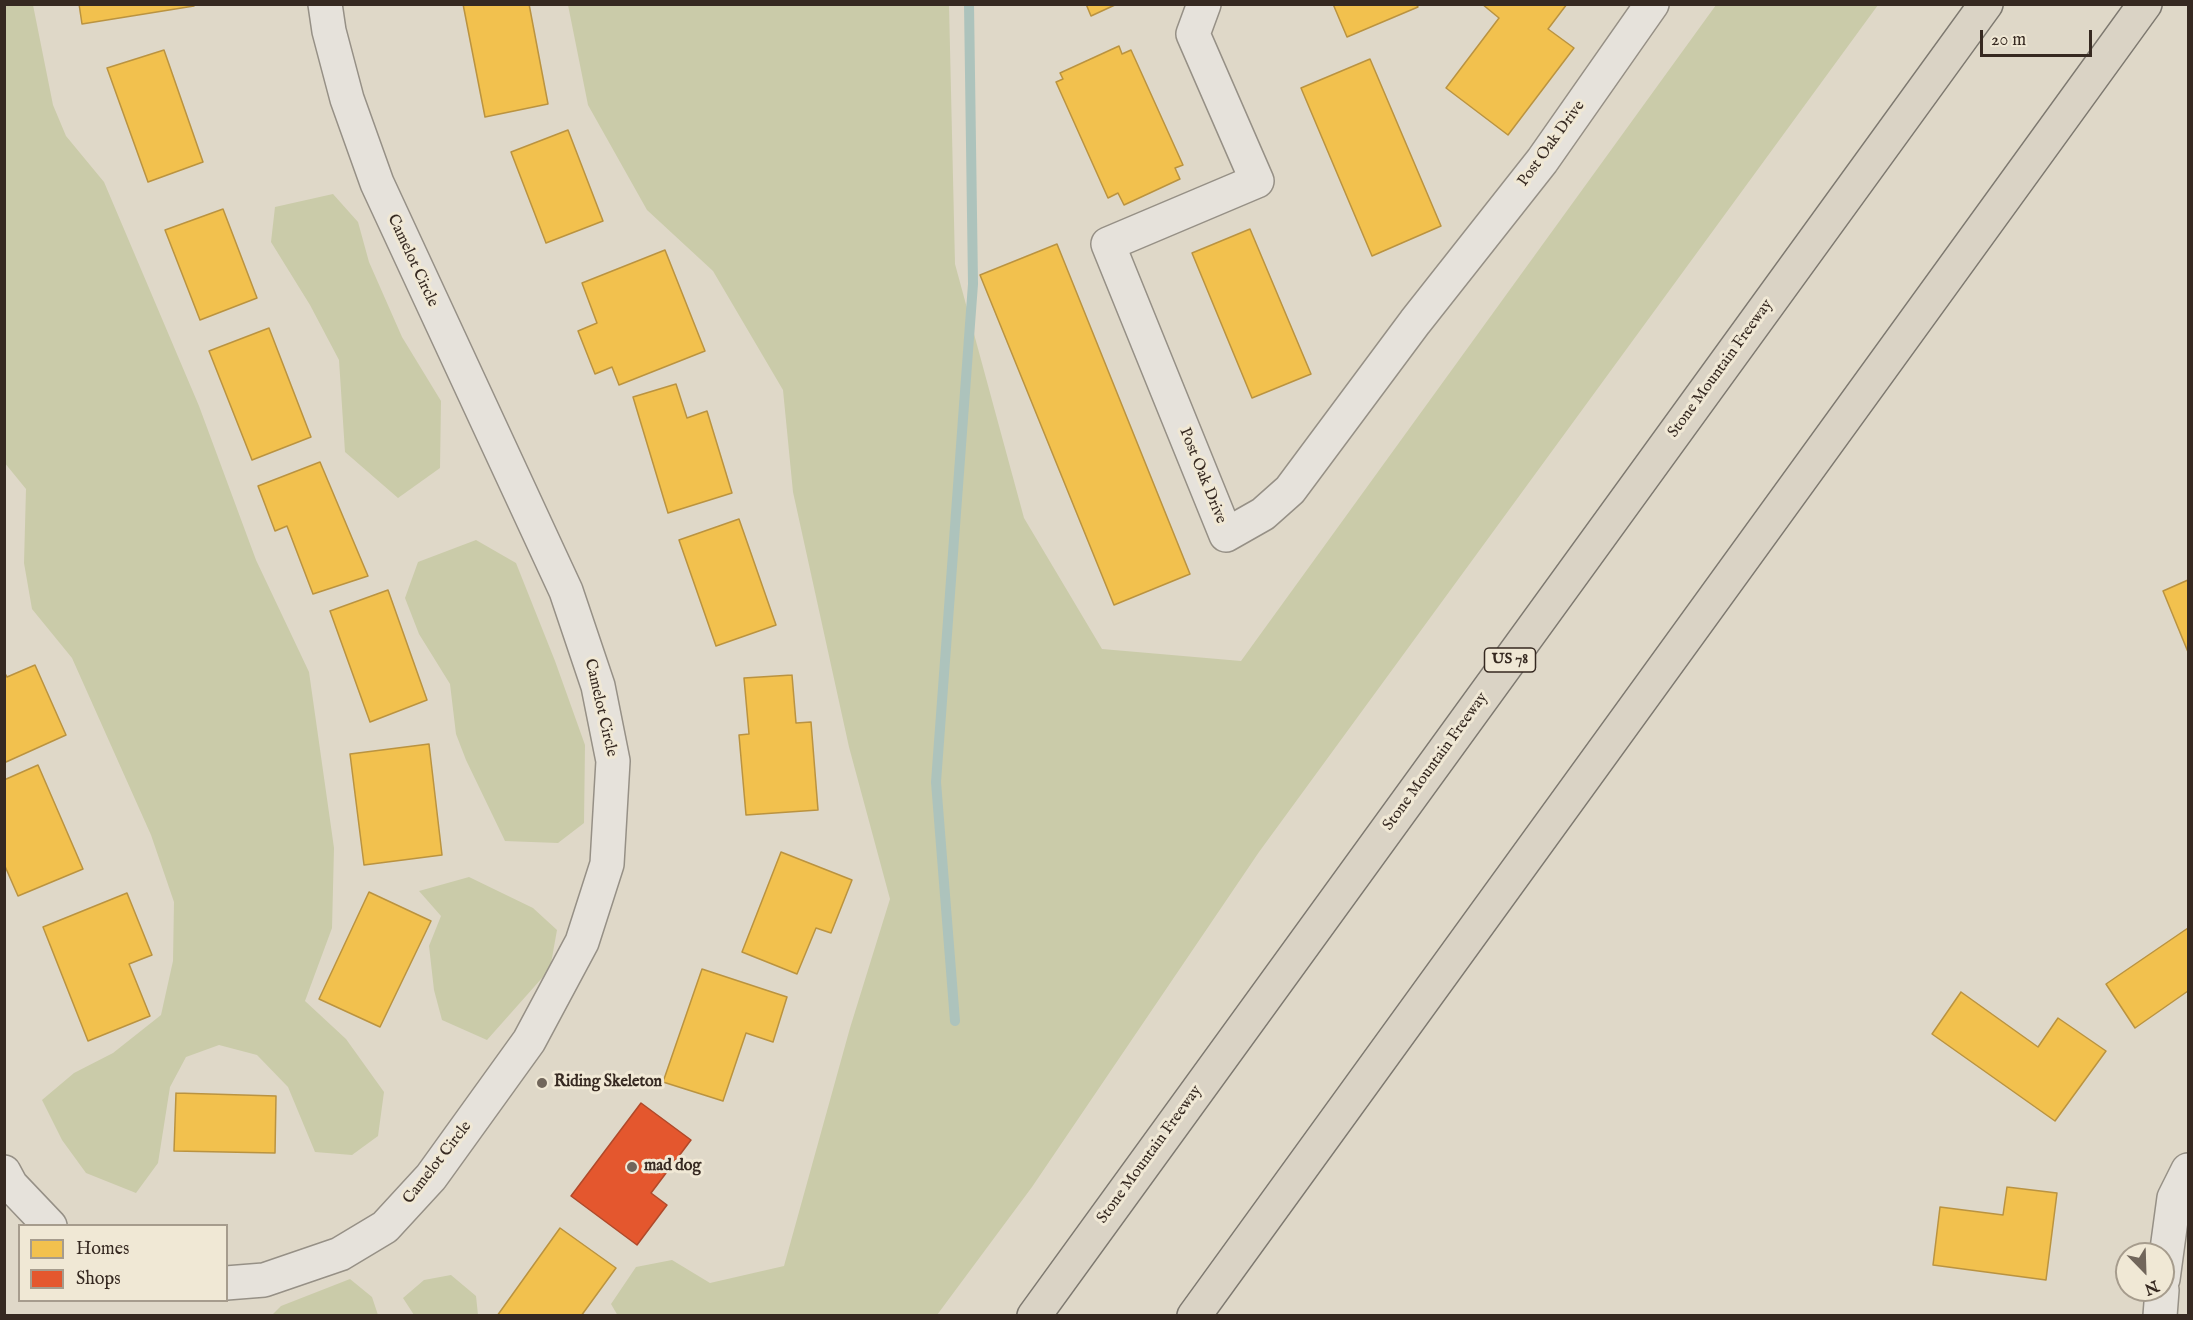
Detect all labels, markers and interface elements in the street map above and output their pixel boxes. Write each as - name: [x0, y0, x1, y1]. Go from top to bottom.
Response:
- scale bar: [1983, 18, 2096, 56]
- text: 20 m: [1991, 29, 2026, 52]
- street label: Post Oak Drive: [1514, 97, 1590, 191]
- street label: Camelot Circle: [382, 212, 442, 310]
- street label: Stone Mountain Freeway: [1664, 296, 1778, 442]
- street label: Post Oak Drive: [1174, 425, 1230, 527]
- road number: US 78: [1484, 648, 1536, 672]
- street label: Camelot Circle: [579, 657, 621, 759]
- street label: Stone Mountain Freeway: [1379, 689, 1493, 835]
- place label: Riding Skeleton: [554, 1073, 662, 1093]
- marker: Riding Skeleton: [535, 1076, 549, 1090]
- street label: Stone Mountain Freeway: [1093, 1082, 1207, 1228]
- street label: Camelot Circle: [400, 1118, 476, 1208]
- place label: mad dog: [644, 1157, 701, 1177]
- marker: mad dog: [625, 1160, 639, 1174]
- legend: [18, 1224, 228, 1302]
- text: Homes: [76, 1238, 129, 1261]
- north arrow: [2115, 1242, 2175, 1302]
- text: Shops: [76, 1268, 121, 1291]
- text: N: [2141, 1275, 2162, 1299]

